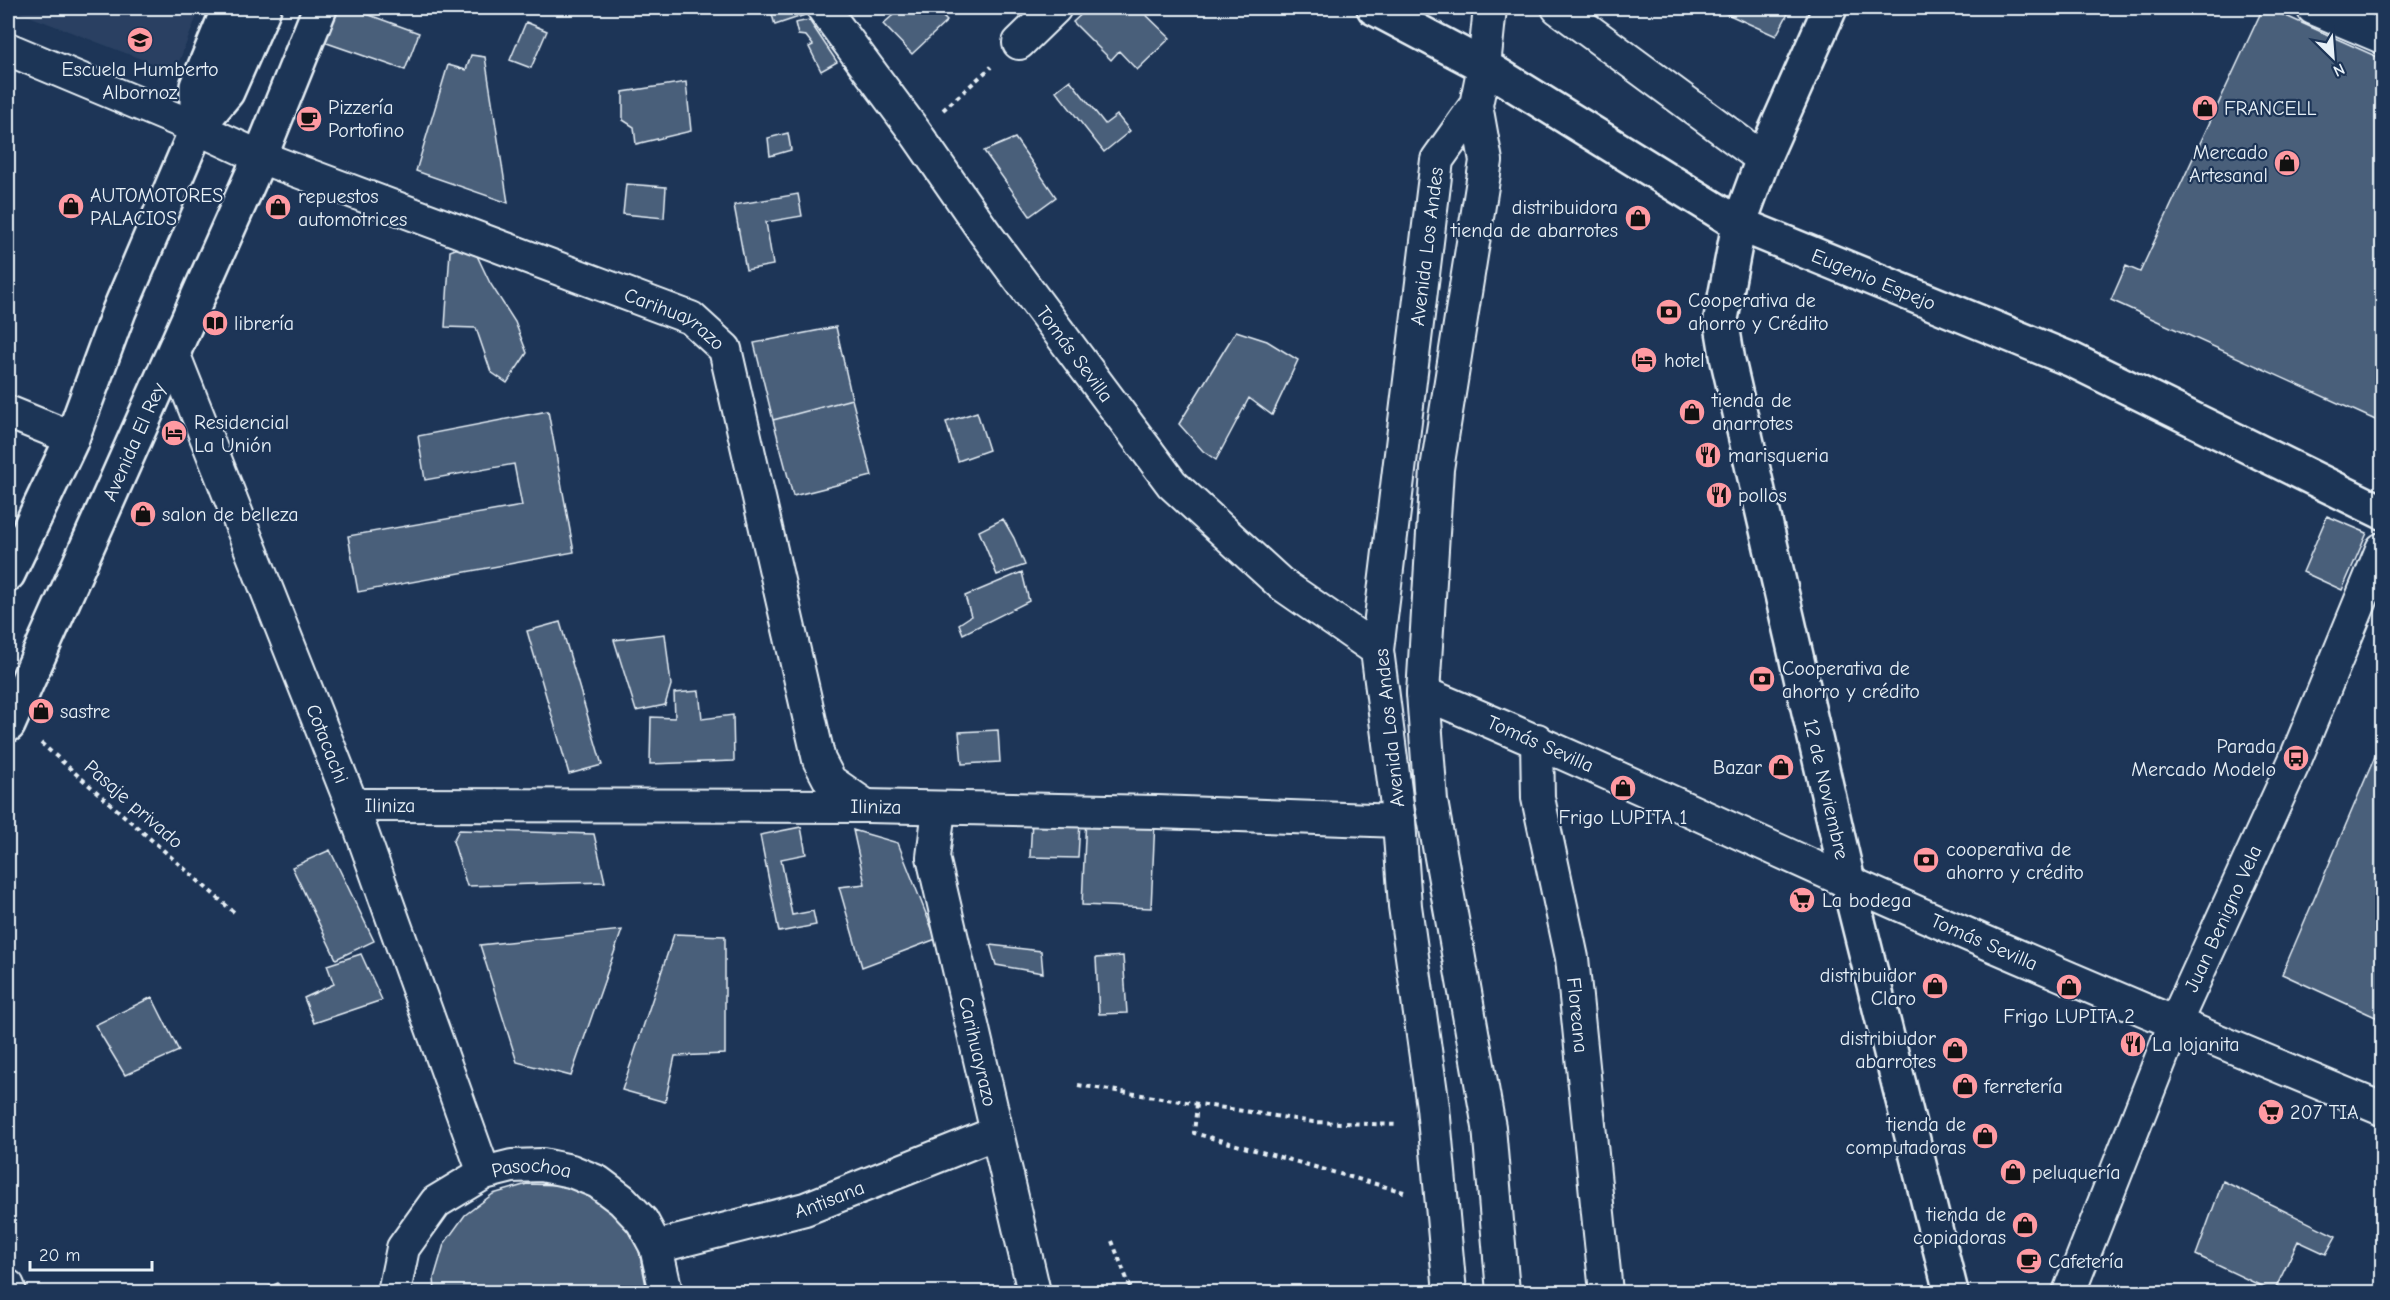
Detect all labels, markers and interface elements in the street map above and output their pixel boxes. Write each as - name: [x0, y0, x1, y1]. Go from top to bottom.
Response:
- school or university icon: Escuela Humberto Albornoz: [125, 25, 155, 55]
- north arrow: [2303, 27, 2363, 87]
- place label: Escuela Humberto Albornoz: [61, 58, 219, 104]
- text: N: [2330, 59, 2347, 80]
- shop icon: FRANCELL: [2190, 93, 2220, 123]
- place label: Pizzería Portofino: [328, 96, 404, 142]
- place label: FRANCELL: [2224, 97, 2317, 120]
- cafe icon: Pizzería Portofino: [294, 104, 324, 134]
- place label: Mercado Artesanal: [2189, 141, 2268, 187]
- shop icon: Mercado Artesanal: [2272, 148, 2302, 178]
- street label: Avenida Los Andes: [1406, 166, 1448, 327]
- place label: AUTOMOTORES PALACIOS: [90, 184, 223, 230]
- place label: repuestos automotrices: [298, 185, 407, 231]
- shop icon: AUTOMOTORES PALACIOS: [56, 191, 86, 221]
- shop icon: repuestos automotrices: [263, 192, 293, 222]
- place label: distribuidora tienda de abarrotes: [1450, 196, 1618, 242]
- shop icon: distribuidora tienda de abarrotes: [1623, 203, 1653, 233]
- street label: Eugenio Espejo: [1808, 244, 1939, 315]
- street label: Carihuayrazo: [621, 283, 729, 355]
- place label: Cooperativa de ahorro y Crédito: [1688, 289, 1829, 335]
- bank icon: Cooperativa de ahorro y Crédito: [1654, 297, 1684, 327]
- street label: Tomás Sevilla: [1031, 302, 1118, 407]
- library icon: librería: [200, 308, 230, 338]
- place label: librería: [234, 312, 294, 335]
- hotel icon: hotel: [1629, 345, 1659, 375]
- place label: hotel: [1664, 349, 1705, 372]
- street label: Avenida El Rey: [98, 379, 170, 504]
- place label: tienda de anarrotes: [1711, 389, 1793, 435]
- shop icon: tienda de anarrotes: [1677, 397, 1707, 427]
- place label: Residencial La Unión: [194, 411, 289, 457]
- hotel icon: Residencial La Unión: [159, 418, 189, 448]
- restaurant icon: marisqueria: [1693, 440, 1723, 470]
- place label: marisqueria: [1728, 444, 1829, 467]
- restaurant icon: pollos: [1704, 480, 1734, 510]
- place label: pollos: [1738, 484, 1787, 507]
- shop icon: salon de belleza: [128, 499, 158, 529]
- place label: salon de belleza: [162, 503, 299, 526]
- street label: Avenida Los Andes: [1370, 647, 1409, 808]
- place label: Cooperativa de ahorro y crédito: [1782, 657, 1920, 703]
- bank icon: Cooperativa de ahorro y crédito: [1747, 664, 1777, 694]
- shop icon: sastre: [26, 696, 56, 726]
- place label: sastre: [60, 700, 110, 723]
- street label: Cotacachi: [301, 701, 353, 787]
- street label: Tomás Sevilla: [1484, 710, 1597, 777]
- street label: 12 de Noviembre: [1799, 716, 1854, 862]
- place label: Parada Mercado Modelo: [2131, 735, 2276, 781]
- bus stop icon: Parada Mercado Modelo: [2281, 743, 2311, 773]
- shop icon: Bazar: [1766, 752, 1796, 782]
- street label: Pasaje privado: [80, 755, 188, 853]
- place label: Bazar: [1713, 756, 1762, 779]
- shop icon: Frigo LUPITA 1: [1608, 773, 1638, 803]
- street label: Iliniza: [365, 794, 415, 817]
- street label: Iliniza: [850, 795, 902, 819]
- place label: Frigo LUPITA 1: [1558, 806, 1688, 829]
- place label: cooperativa de ahorro y crédito: [1946, 838, 2084, 884]
- street label: Juan Benigno Vela: [2180, 842, 2267, 996]
- bank icon: cooperativa de ahorro y crédito: [1911, 845, 1941, 875]
- supermarket icon: La bodega: [1787, 885, 1817, 915]
- place label: La bodega: [1822, 889, 1911, 912]
- street label: Tomás Sevilla: [1927, 909, 2041, 975]
- place label: distribuidor Claro: [1820, 964, 1916, 1010]
- shop icon: distribuidor Claro: [1920, 971, 1950, 1001]
- shop icon: Frigo LUPITA 2: [2054, 972, 2084, 1002]
- street label: Floreana: [1562, 976, 1593, 1054]
- street label: Carihuayrazo: [954, 994, 1002, 1109]
- place label: Frigo LUPITA 2: [2003, 1005, 2135, 1028]
- place label: distribiudor abarrotes: [1840, 1027, 1936, 1073]
- restaurant icon: La lojanita: [2118, 1029, 2148, 1059]
- place label: La lojanita: [2152, 1033, 2240, 1056]
- shop icon: distribiudor abarrotes: [1940, 1035, 1970, 1065]
- shop icon: ferretería: [1950, 1071, 1980, 1101]
- place label: ferretería: [1983, 1075, 2063, 1098]
- supermarket icon: 207 TIA: [2256, 1097, 2286, 1127]
- place label: 207 TIA: [2290, 1101, 2359, 1124]
- place label: tienda de computadoras: [1846, 1113, 1966, 1159]
- shop icon: tienda de computadoras: [1970, 1121, 2000, 1151]
- street label: Pasochoa: [489, 1154, 574, 1183]
- shop icon: peluquería: [1998, 1157, 2028, 1187]
- place label: peluquería: [2032, 1161, 2121, 1184]
- street label: Antisana: [792, 1176, 868, 1223]
- place label: tienda de copiadoras: [1913, 1203, 2006, 1249]
- shop icon: tienda de copiadoras: [2010, 1210, 2040, 1240]
- scale bar: [30, 1234, 152, 1272]
- text: 20 m: [39, 1245, 80, 1266]
- cafe icon: Cafetería: [2014, 1246, 2044, 1276]
- place label: Cafetería: [2048, 1250, 2124, 1273]

